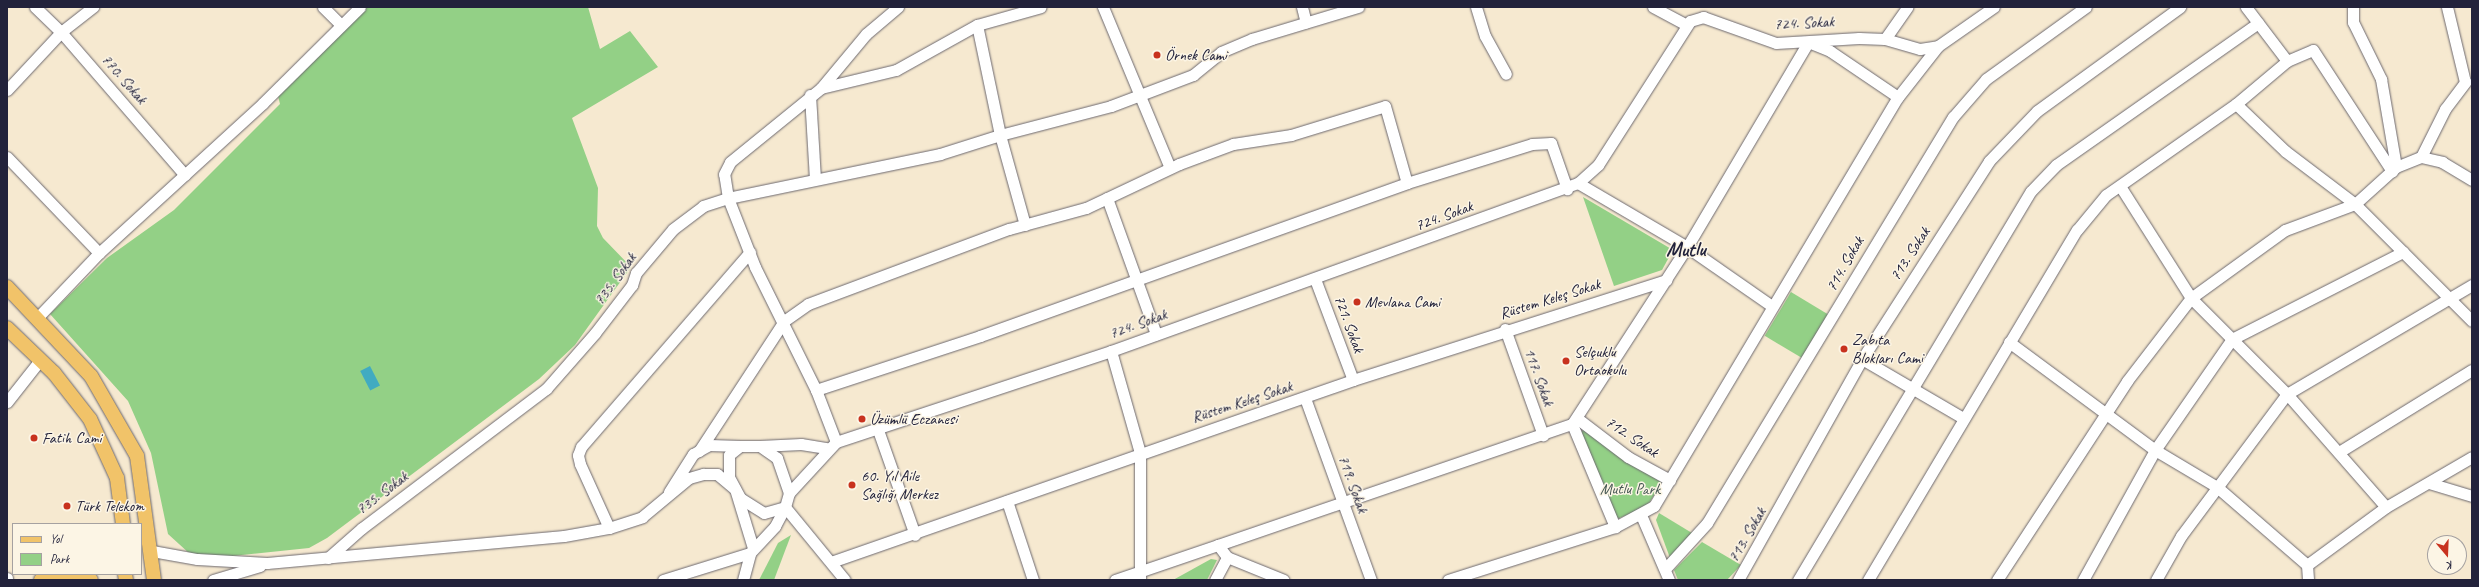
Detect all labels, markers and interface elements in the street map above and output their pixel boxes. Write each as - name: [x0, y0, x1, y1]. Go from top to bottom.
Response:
- street label: 724. Sokak: [1774, 12, 1834, 34]
- place label: Örnek Cami: [1165, 45, 1227, 65]
- street label: 770. Sokak: [97, 50, 151, 108]
- marker: Örnek Cami: [1152, 50, 1162, 60]
- street label: 724. Sokak: [1413, 197, 1475, 235]
- street label: 713. Sokak: [1886, 224, 1934, 284]
- street label: 714. Sokak: [1822, 233, 1868, 295]
- district label: Mutlu: [1666, 237, 1706, 261]
- street label: 735. Sokak: [590, 249, 640, 309]
- street label: Rüstem Keleş Sokak: [1497, 275, 1603, 323]
- place label: Mevlana Cami: [1365, 292, 1440, 312]
- street label: 721. Sokak: [1330, 293, 1368, 355]
- marker: Mevlana Cami: [1352, 297, 1362, 307]
- street label: 724. Sokak: [1107, 305, 1169, 343]
- place label: Zabıta Blokları Cami: [1852, 330, 1923, 368]
- place label: Selçuklu Ortaokulu: [1574, 342, 1626, 380]
- marker: Zabıta Blokları Cami: [1839, 344, 1849, 354]
- street label: 117. Sokak: [1520, 346, 1558, 408]
- marker: Selçuklu Ortaokulu: [1561, 356, 1571, 366]
- street label: Rüstem Keleş Sokak: [1189, 377, 1295, 427]
- place label: Üzümlü Eczanesi: [870, 409, 957, 429]
- street label: 712. Sokak: [1602, 412, 1662, 462]
- marker: Üzümlü Eczanesi: [857, 414, 867, 424]
- place label: Fatih Cami: [42, 428, 102, 448]
- marker: Fatih Cami: [29, 433, 39, 443]
- street label: 719. Sokak: [1334, 453, 1372, 515]
- place label: 60. Yıl Aile Sağlığı Merkez: [861, 466, 938, 504]
- street label: 735. Sokak: [352, 467, 412, 519]
- marker: 60. Yıl Aile Sağlığı Merkez: [846, 479, 858, 491]
- park label: Mutlu Park: [1600, 479, 1660, 499]
- place label: Türk Telekom: [75, 496, 143, 516]
- marker: Türk Telekom: [62, 501, 72, 511]
- street label: 713. Sokak: [1724, 504, 1770, 566]
- legend: [12, 523, 142, 575]
- text: Yol: [50, 531, 62, 547]
- north arrow: [2427, 535, 2467, 575]
- text: Park: [50, 551, 69, 567]
- text: K: [2446, 558, 2456, 573]

